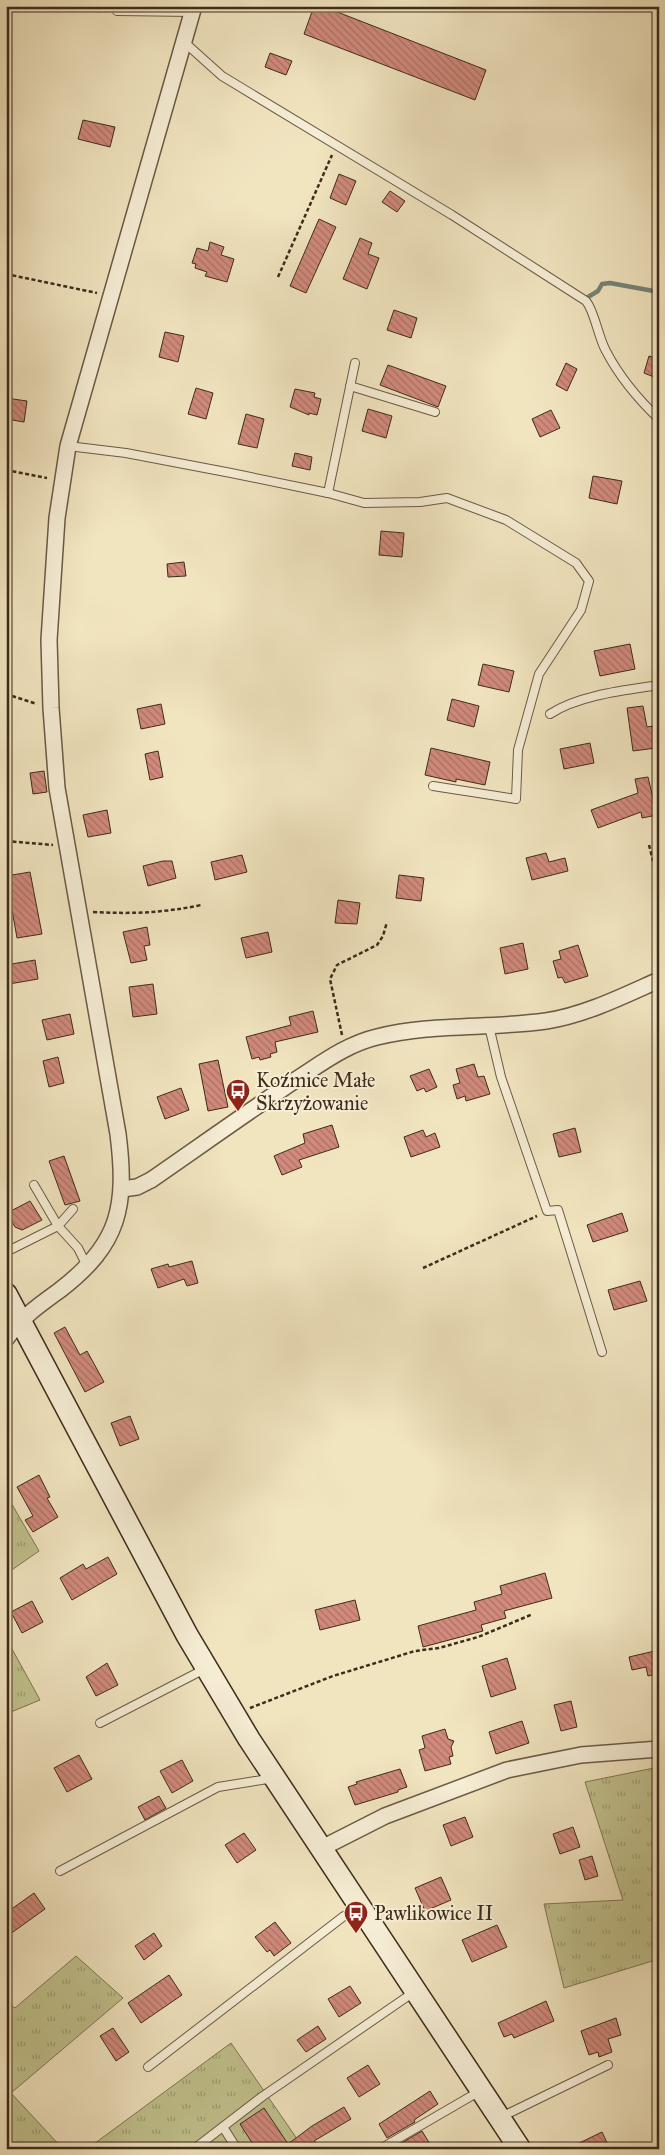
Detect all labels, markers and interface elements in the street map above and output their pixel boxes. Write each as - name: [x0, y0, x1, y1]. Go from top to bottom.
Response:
- place label: Koźmice Małe Skrzyżowanie: [256, 1068, 375, 1115]
- bus stop icon: Koźmice Małe Skrzyżowanie: [225, 1078, 251, 1112]
- bus stop icon: Pawlikowice II: [343, 1900, 369, 1934]
- place label: Pawlikowice II: [374, 1901, 493, 1925]

